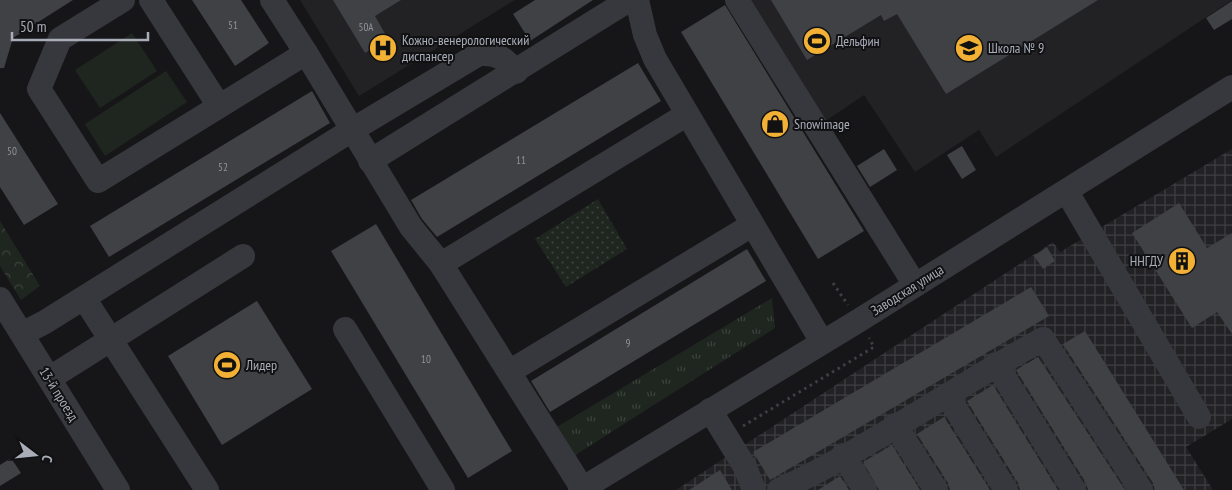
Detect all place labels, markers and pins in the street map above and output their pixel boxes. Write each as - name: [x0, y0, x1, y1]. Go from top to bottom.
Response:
- sports icon: Дельфин: [802, 26, 832, 56]
- place label: Кожно-венерологический диспансер: [402, 31, 529, 65]
- place label: Дельфин: [836, 32, 880, 50]
- hospital icon: Кожно-венерологический диспансер: [368, 33, 398, 63]
- school or university icon: Школа № 9: [954, 33, 984, 63]
- place label: Школа № 9: [988, 39, 1044, 57]
- shop icon: Snowimage: [760, 109, 790, 139]
- place label: Snowimage: [794, 115, 850, 133]
- building icon: ННГДУ: [1167, 246, 1197, 276]
- place label: ННГДУ: [1130, 252, 1164, 270]
- sports icon: Лидер: [212, 350, 242, 380]
- place label: Лидер: [245, 356, 277, 374]

